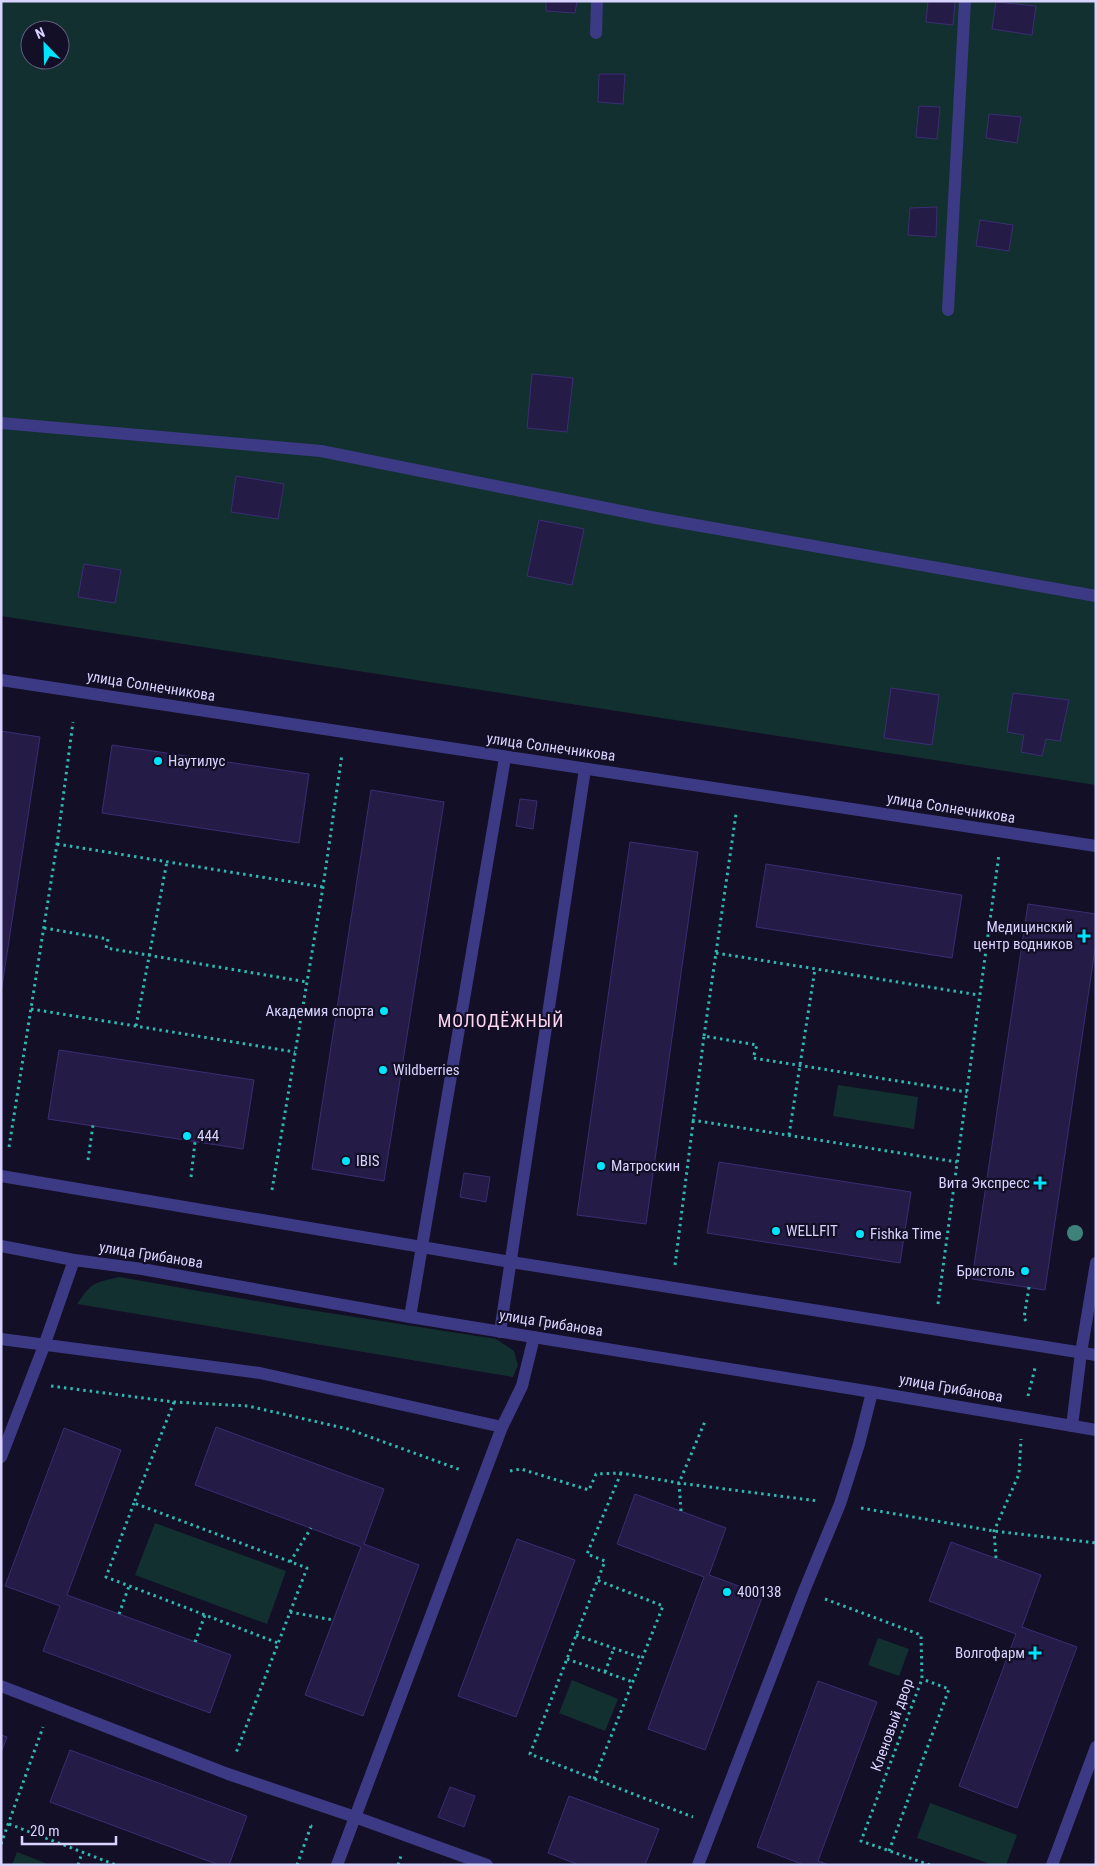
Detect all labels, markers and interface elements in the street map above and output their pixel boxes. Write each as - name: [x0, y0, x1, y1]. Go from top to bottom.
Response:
- north arrow: [20, 20, 70, 70]
- text: N: [33, 24, 47, 42]
- street label: улица Солнечникова: [86, 667, 216, 705]
- street label: улица Солнечникова: [485, 729, 617, 765]
- place label: Наутилус: [168, 752, 225, 770]
- marker: Наутилус: [152, 755, 164, 767]
- street label: улица Солнечникова: [886, 789, 1016, 827]
- place label: Медицинский центр водников: [973, 918, 1073, 953]
- marker: Медицинский центр водников: [1077, 929, 1091, 943]
- place label: Академия спорта: [266, 1002, 374, 1020]
- marker: Академия спорта: [378, 1005, 390, 1017]
- district label: МОЛОДЁЖНЫЙ: [438, 1010, 564, 1031]
- place label: Wildberries: [393, 1061, 460, 1079]
- marker: Wildberries: [377, 1064, 389, 1076]
- place label: 444: [197, 1127, 219, 1145]
- marker: 444: [181, 1130, 193, 1142]
- place label: IBIS: [356, 1152, 380, 1170]
- marker: IBIS: [340, 1155, 352, 1167]
- place label: Матроскин: [611, 1157, 680, 1175]
- marker: Матроскин: [595, 1160, 607, 1172]
- place label: Вита Экспресс: [938, 1174, 1030, 1192]
- marker: Вита Экспресс: [1034, 1177, 1046, 1189]
- place label: WELLFIT: [786, 1222, 838, 1240]
- marker: WELLFIT: [770, 1225, 782, 1237]
- place label: Fishka Time: [870, 1225, 941, 1243]
- marker: Fishka Time: [854, 1228, 866, 1240]
- street label: улица Грибанова: [98, 1238, 204, 1272]
- place label: Бристоль: [956, 1262, 1015, 1280]
- marker: Бристоль: [1019, 1265, 1031, 1277]
- street label: улица Грибанова: [498, 1306, 604, 1340]
- street label: улица Грибанова: [898, 1370, 1004, 1406]
- place label: 400138: [737, 1583, 781, 1601]
- marker: 400138: [721, 1586, 733, 1598]
- place label: Волгофарм: [955, 1644, 1025, 1662]
- marker: Волгофарм: [1029, 1647, 1041, 1659]
- street label: Кленовый двор: [867, 1676, 917, 1774]
- scale bar: [22, 1814, 116, 1846]
- text: 20 m: [30, 1822, 60, 1840]

